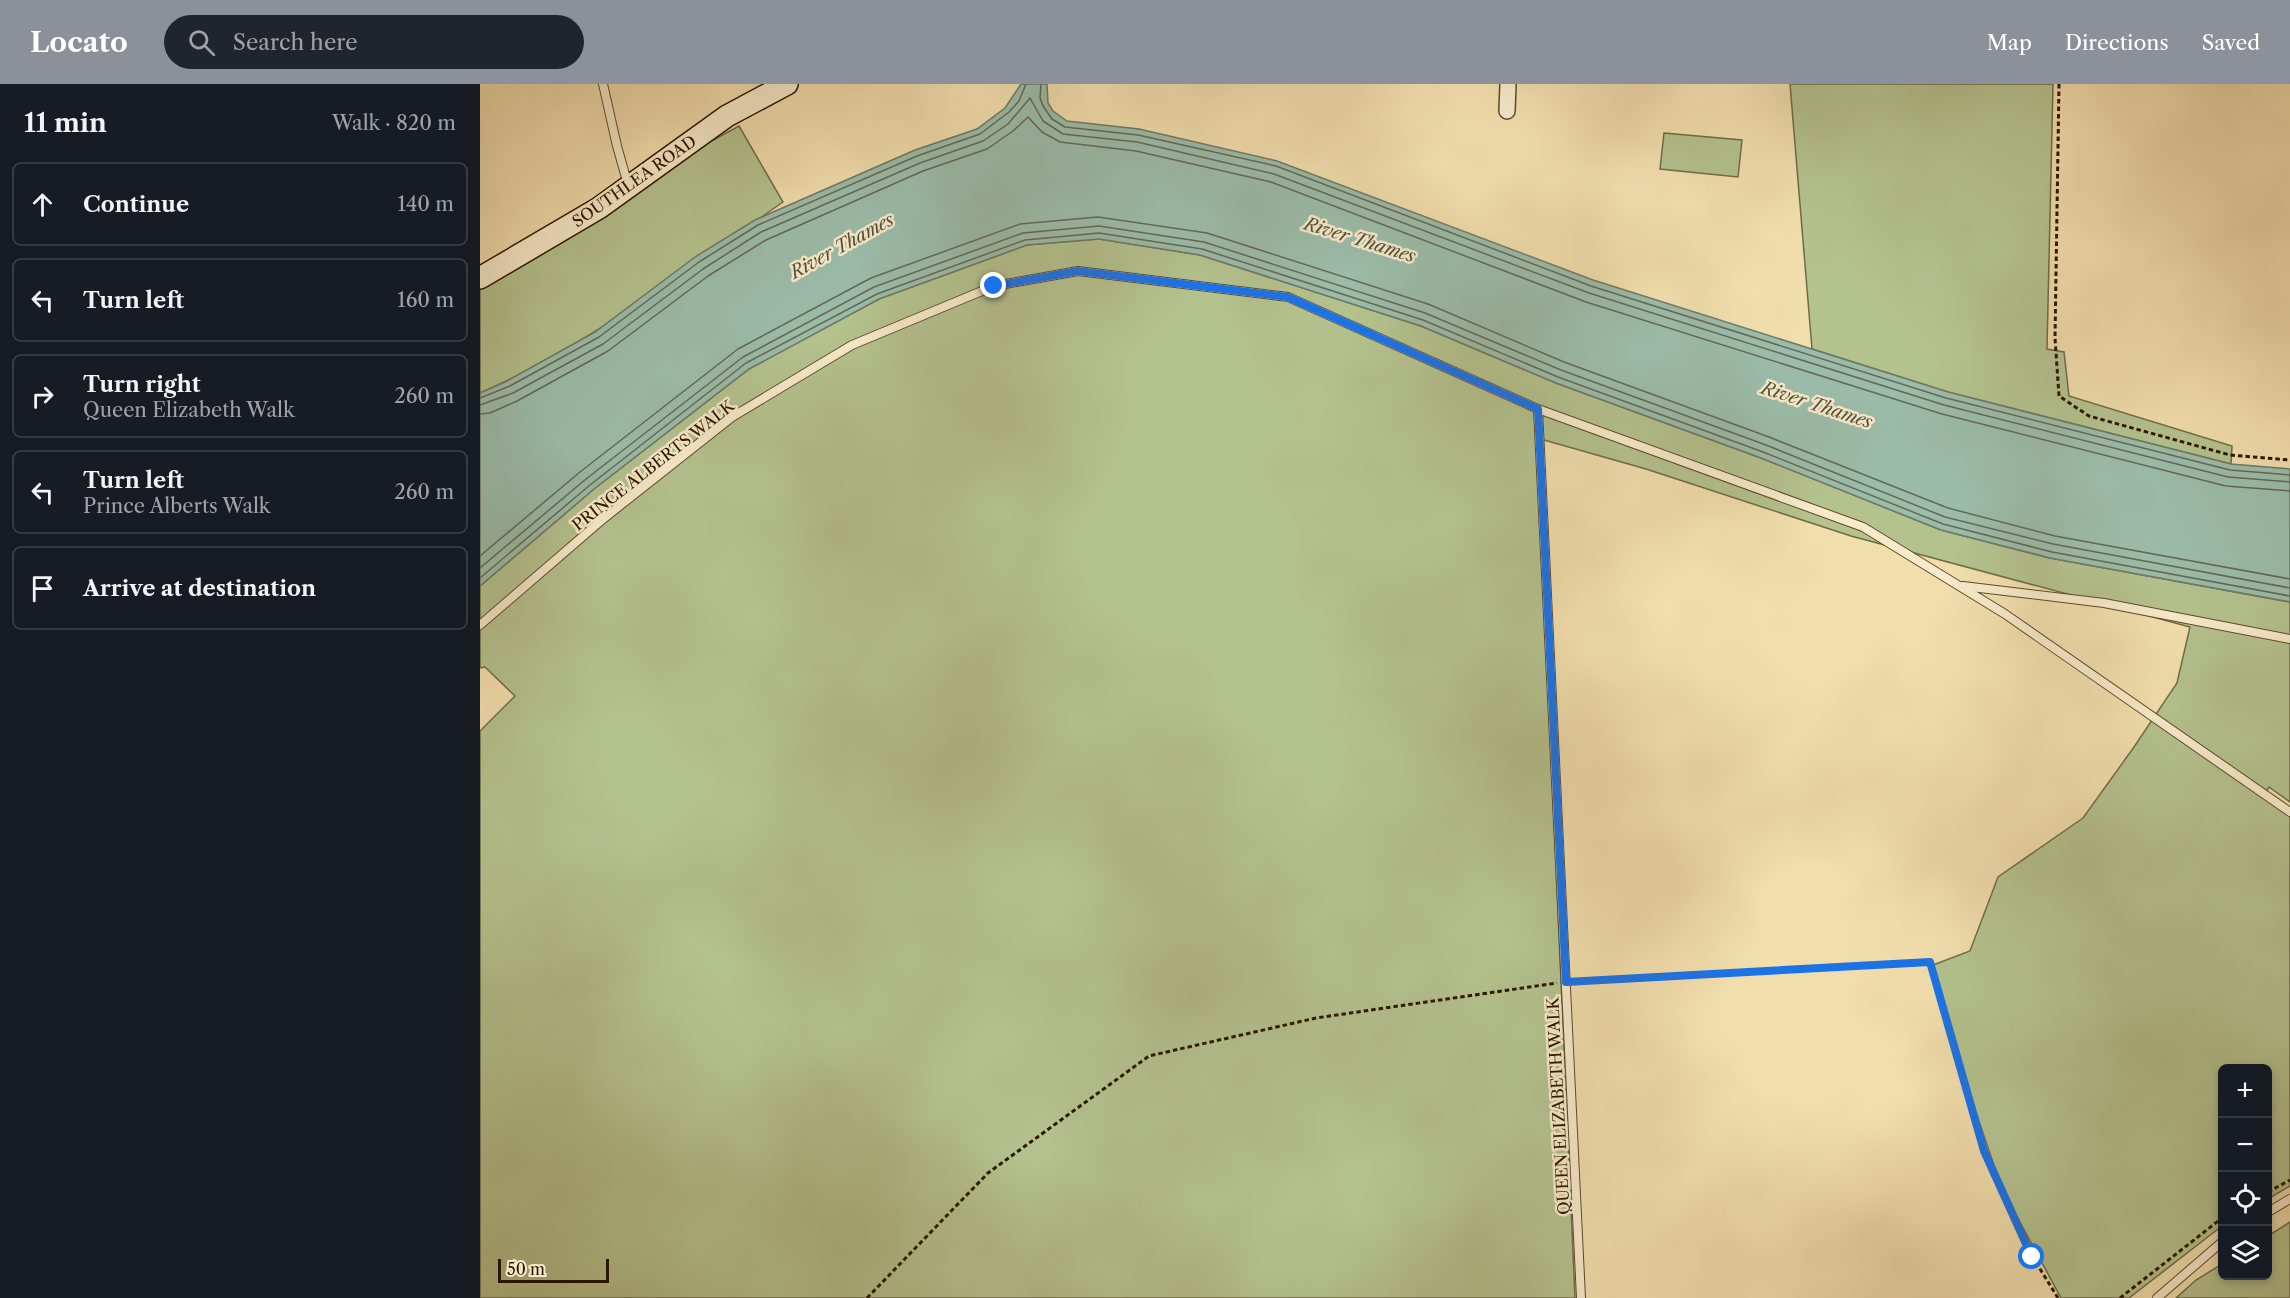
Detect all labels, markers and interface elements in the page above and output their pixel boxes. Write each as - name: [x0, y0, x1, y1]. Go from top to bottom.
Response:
- search box: [164, 15, 584, 69]
- text: Locato: [30, 25, 128, 59]
- icon: search: [185, 26, 218, 59]
- text: Search here: [233, 29, 358, 56]
- text: Map: [1987, 30, 2032, 55]
- text: Directions: [2065, 30, 2169, 55]
- text: Saved: [2202, 30, 2260, 55]
- text: 11 min: [24, 107, 107, 139]
- text: Walk · 820 m: [332, 111, 456, 135]
- street label: SOUTHLEA ROAD: [568, 131, 700, 231]
- icon: ahead: [26, 188, 59, 221]
- text: Continue: [83, 191, 189, 218]
- text: 140 m: [397, 192, 454, 216]
- water label: River Thames: [785, 208, 898, 285]
- water label: River Thames: [1300, 212, 1418, 267]
- route end: [980, 272, 1006, 298]
- icon: left: [26, 284, 59, 317]
- text: Turn left: [83, 287, 184, 314]
- text: 160 m: [397, 288, 454, 312]
- text: Turn right: [83, 371, 201, 398]
- water label: River Thames: [1757, 376, 1875, 433]
- icon: right: [26, 380, 59, 413]
- text: 260 m: [394, 384, 454, 408]
- street label: PRINCE ALBERTS WALK: [568, 395, 739, 535]
- text: Queen Elizabeth Walk: [83, 398, 294, 422]
- text: Turn left: [83, 467, 184, 494]
- icon: left: [26, 476, 59, 509]
- text: 260 m: [394, 480, 454, 504]
- text: Prince Alberts Walk: [83, 494, 270, 518]
- icon: arrive: [26, 572, 59, 605]
- text: Arrive at destination: [83, 575, 316, 602]
- street label: QUEEN ELIZABETH WALK: [1542, 996, 1574, 1215]
- map controls: [2218, 1064, 2272, 1280]
- button: +: [2218, 1064, 2272, 1118]
- button: −: [2218, 1118, 2272, 1172]
- button: locate: [2218, 1172, 2272, 1226]
- button: layers: [2218, 1226, 2272, 1280]
- route start: [2018, 1243, 2044, 1269]
- scale bar: [498, 1256, 609, 1284]
- text: 50 m: [507, 1259, 545, 1279]

